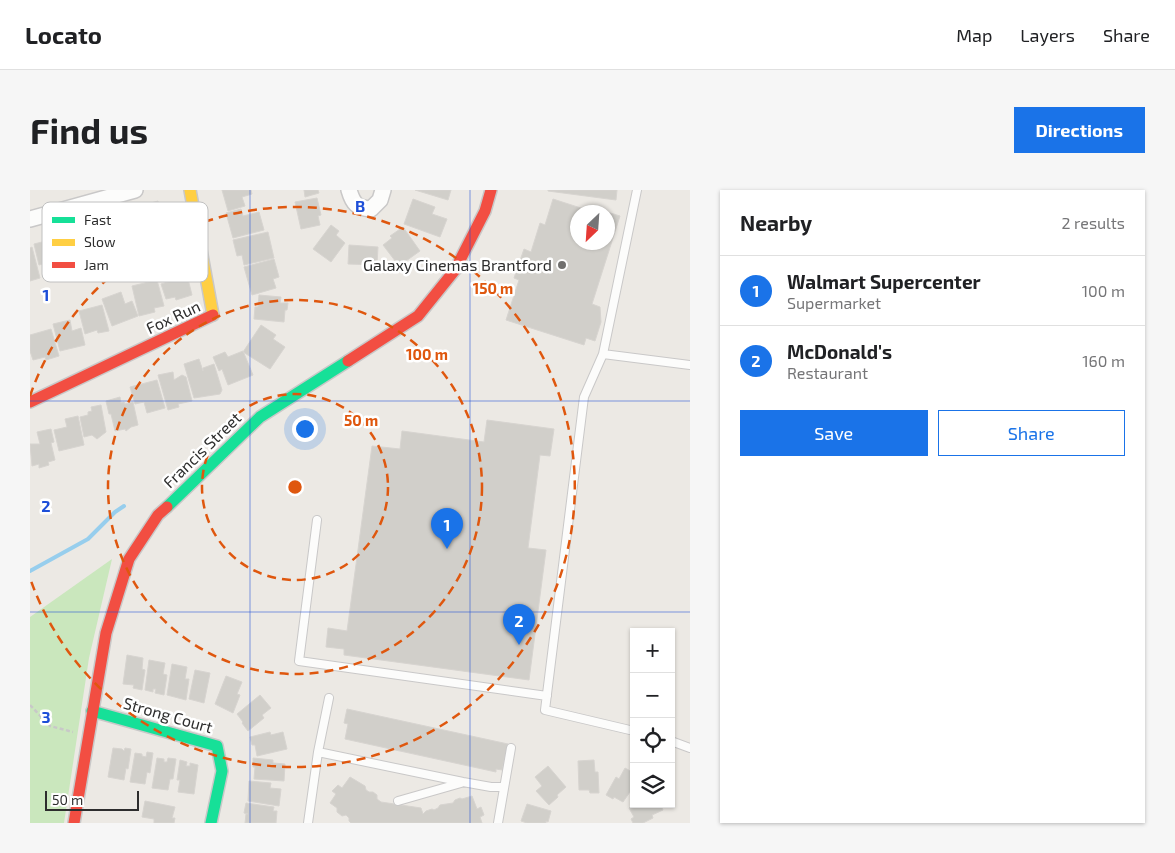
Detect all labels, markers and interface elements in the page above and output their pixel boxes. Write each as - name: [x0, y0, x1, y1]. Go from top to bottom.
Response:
- text: Locato: [25, 20, 102, 49]
- text: Map: [956, 24, 992, 46]
- text: Layers: [1020, 24, 1075, 46]
- text: Share: [1103, 24, 1150, 46]
- button: Directions: [1014, 107, 1145, 153]
- text: Find us: [30, 109, 148, 151]
- text: B: [355, 196, 365, 215]
- legend: [42, 202, 208, 282]
- north arrow: [570, 205, 615, 250]
- text: Nearby: [740, 210, 812, 235]
- text: Fast: [84, 211, 111, 228]
- text: 2 results: [1062, 213, 1125, 232]
- text: Slow: [84, 233, 116, 250]
- place label: Galaxy Cinemas Brantford: [363, 255, 552, 274]
- text: Jam: [84, 256, 109, 273]
- marker: Galaxy Cinemas Brantford: [556, 259, 568, 271]
- text: Walmart Supercenter: [787, 270, 981, 293]
- text: 150 m: [473, 279, 513, 297]
- text: 1: [753, 281, 759, 300]
- text: 100 m: [1082, 281, 1125, 300]
- text: 1: [43, 285, 49, 304]
- text: Supermarket: [787, 293, 881, 312]
- street label: Fox Run: [143, 296, 203, 337]
- text: McDonald's: [787, 340, 892, 363]
- text: 100 m: [406, 345, 448, 363]
- text: 2: [751, 351, 761, 370]
- text: 160 m: [1082, 351, 1125, 370]
- text: Restaurant: [787, 363, 868, 382]
- street label: Francis Street: [159, 408, 245, 491]
- button: Save: [740, 410, 928, 456]
- button: Share: [938, 410, 1125, 456]
- text: 50 m: [344, 411, 378, 429]
- your location: [292, 416, 318, 442]
- centre of rings: [286, 478, 304, 496]
- text: 2: [41, 496, 51, 515]
- pin: 1: [431, 508, 463, 549]
- pin: 2: [503, 604, 535, 645]
- map controls: [630, 628, 675, 808]
- button: +: [630, 628, 675, 673]
- button: −: [630, 673, 675, 718]
- street label: Strong Court: [121, 693, 215, 736]
- text: 3: [41, 707, 51, 726]
- button: locate: [630, 718, 675, 763]
- button: layers: [630, 763, 675, 808]
- scale bar: [45, 788, 139, 811]
- text: 50 m: [52, 791, 83, 808]

